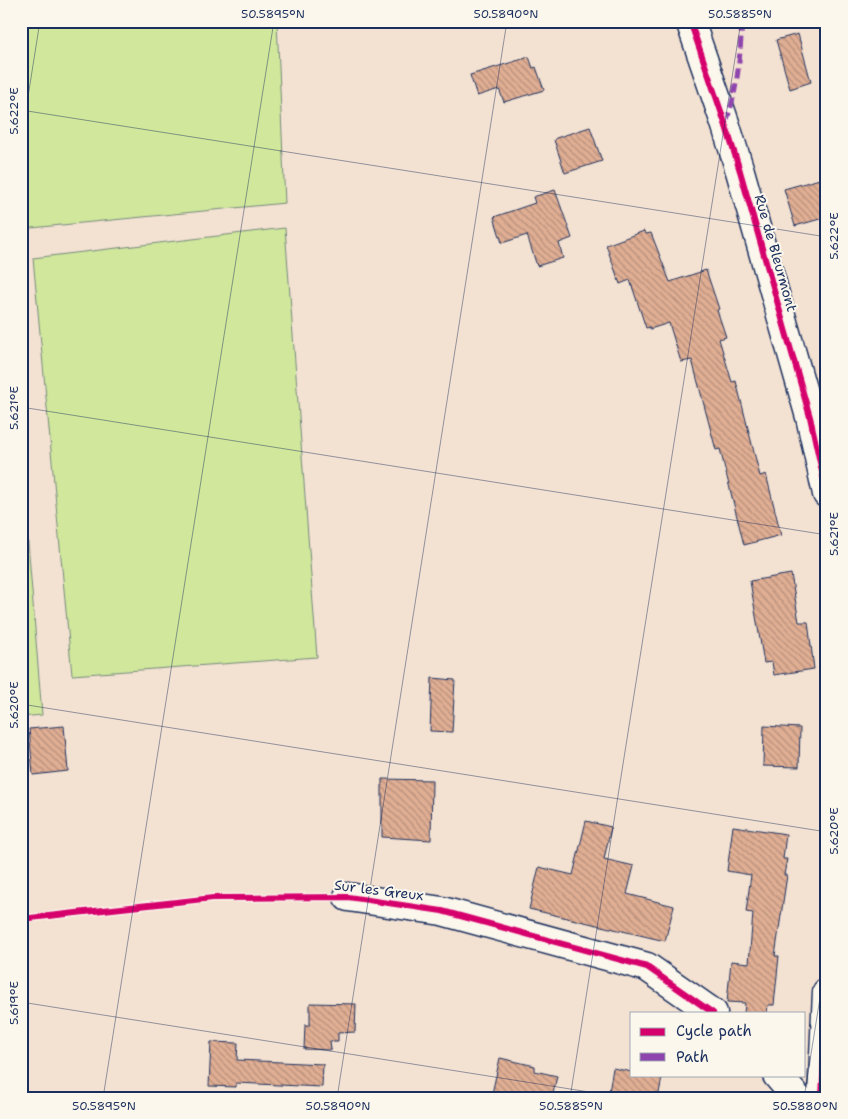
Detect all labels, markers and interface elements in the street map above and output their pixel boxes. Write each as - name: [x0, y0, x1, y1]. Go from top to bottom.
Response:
- text: 50.5895°N: [241, 6, 305, 22]
- text: 50.5890°N: [474, 6, 538, 22]
- text: 50.5885°N: [708, 6, 772, 22]
- text: 5.622°E: [6, 87, 22, 135]
- street label: Rue de Bleurmont: [751, 192, 801, 314]
- text: 5.622°E: [826, 212, 842, 260]
- text: 5.621°E: [6, 386, 22, 430]
- text: 5.621°E: [826, 512, 842, 556]
- text: 5.620°E: [6, 681, 22, 729]
- text: 5.620°E: [826, 807, 842, 855]
- street label: Sur les Greux: [333, 876, 425, 904]
- text: 5.619°E: [6, 981, 22, 1025]
- legend: [630, 1012, 806, 1076]
- text: Cycle path: [676, 1021, 752, 1041]
- text: Path: [676, 1047, 709, 1067]
- text: 50.5895°N: [72, 1098, 136, 1114]
- text: 50.5890°N: [306, 1098, 370, 1114]
- text: 50.5885°N: [539, 1098, 603, 1114]
- text: 50.5880°N: [772, 1098, 838, 1114]

